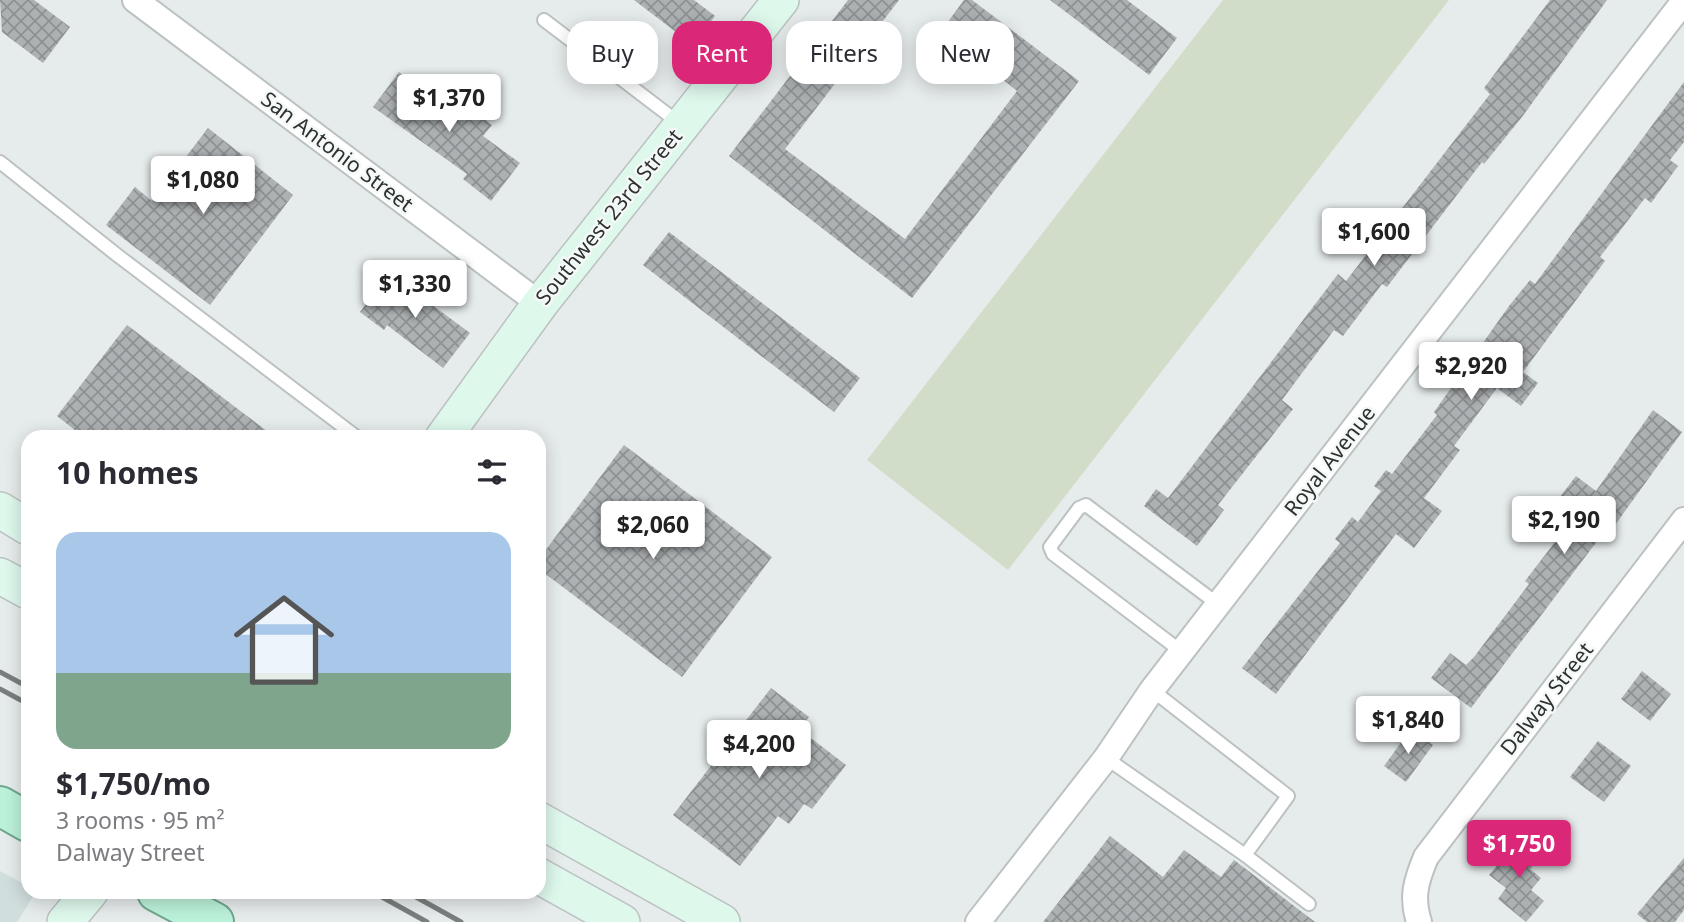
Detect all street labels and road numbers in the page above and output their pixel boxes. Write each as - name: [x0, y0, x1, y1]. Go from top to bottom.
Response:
- street label: San Antonio Street: [256, 85, 420, 218]
- street label: Southwest 23rd Street: [529, 122, 688, 310]
- street label: Royal Avenue: [1277, 400, 1381, 521]
- street label: Dalway Street: [1493, 636, 1599, 760]

